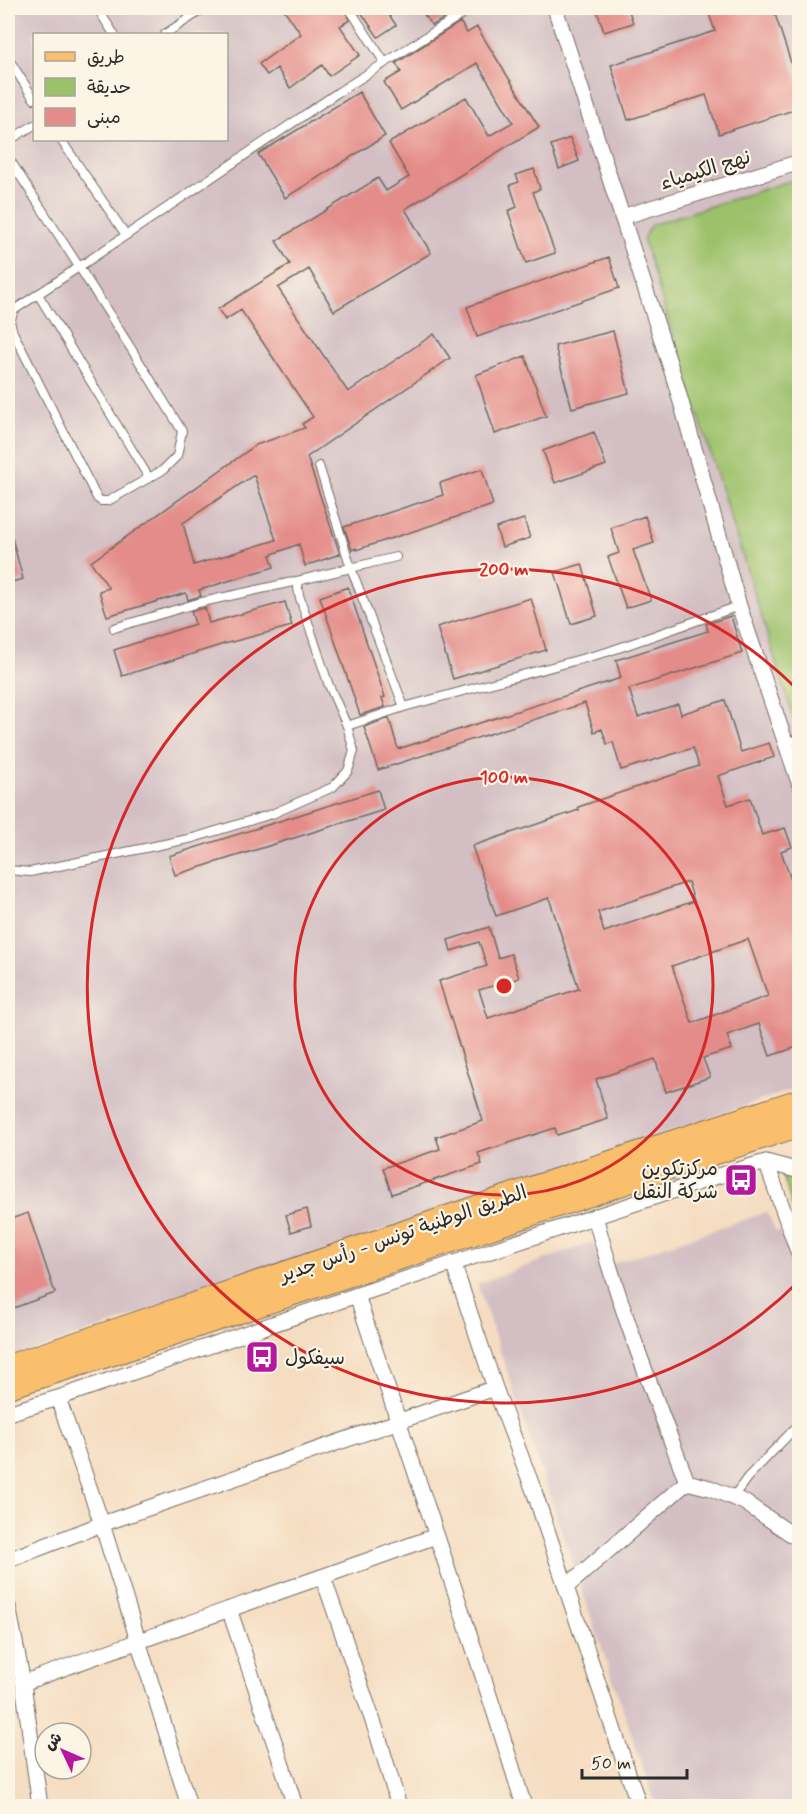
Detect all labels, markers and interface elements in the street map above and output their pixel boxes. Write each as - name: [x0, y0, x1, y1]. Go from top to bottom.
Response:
- legend: [33, 33, 228, 141]
- text: طريق: [87, 46, 125, 70]
- text: حديقة: [87, 76, 131, 100]
- text: مبنى: [87, 106, 121, 130]
- street label: نهج الكيمياء: [657, 144, 754, 197]
- text: 200 m: [479, 558, 529, 582]
- text: 100 m: [480, 766, 528, 790]
- centre of rings: [494, 976, 514, 996]
- place label: مركزتكوين شركة النقل: [633, 1156, 718, 1206]
- bus stop icon: مركزتكوين شركة النقل: [723, 1162, 759, 1198]
- street label: الطريق الوطنية تونس - رأس جدير: [274, 1179, 531, 1290]
- bus stop icon: سيفكول: [244, 1339, 280, 1375]
- place label: سيفكول: [285, 1345, 345, 1372]
- north arrow: [33, 1721, 93, 1781]
- text: ش: [40, 1728, 67, 1755]
- scale bar: [582, 1742, 687, 1780]
- text: 50 m: [591, 1752, 631, 1776]

